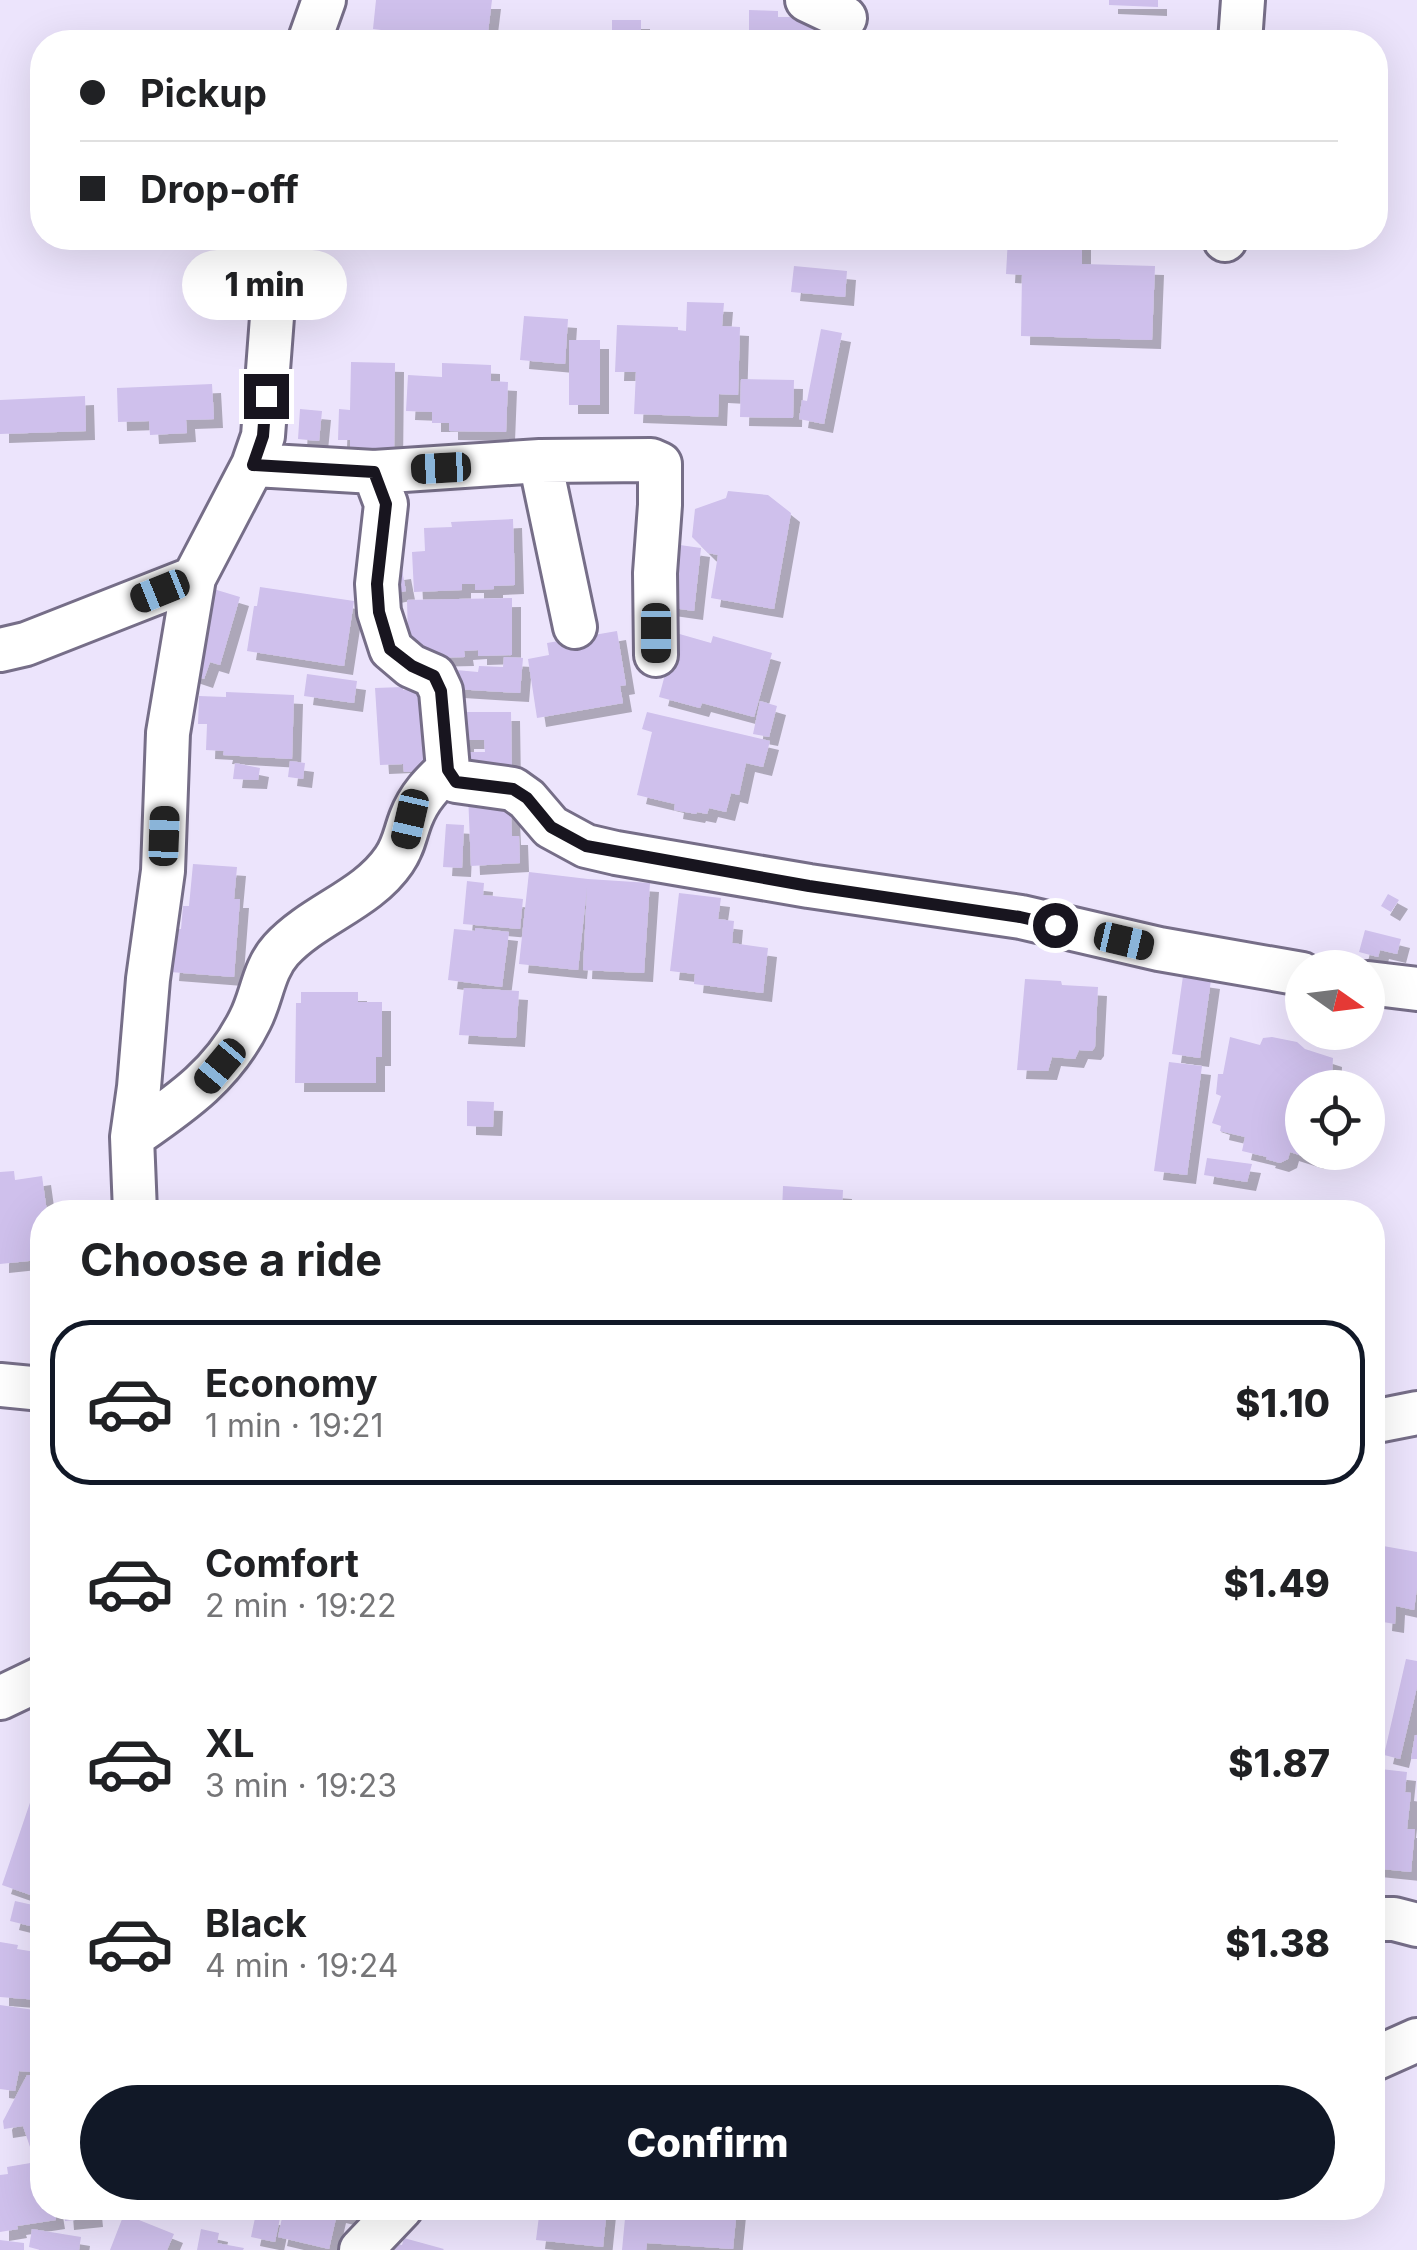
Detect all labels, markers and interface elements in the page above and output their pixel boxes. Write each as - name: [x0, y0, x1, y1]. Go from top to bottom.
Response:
- text: Pickup: [140, 70, 267, 116]
- text: Drop-off: [140, 166, 299, 212]
- callout: 1 min: [184, 251, 348, 321]
- text: 1 min: [224, 265, 305, 304]
- route end: [244, 374, 289, 419]
- car: [410, 451, 472, 485]
- car: [127, 566, 193, 616]
- car: [641, 603, 671, 663]
- car: [389, 786, 431, 852]
- car: [148, 805, 180, 867]
- route start: [1033, 903, 1078, 948]
- car: [1091, 920, 1157, 962]
- north arrow: [1285, 950, 1385, 1050]
- map controls: [1285, 950, 1385, 1170]
- car: [189, 1033, 251, 1099]
- button: locate: [1285, 1070, 1385, 1170]
- text: Choose a ride: [80, 1232, 382, 1287]
- icon: car: [85, 1358, 175, 1448]
- text: Economy: [205, 1360, 378, 1406]
- text: $1.10: [1235, 1380, 1330, 1426]
- text: 1 min · 19:21: [205, 1406, 384, 1445]
- icon: car: [85, 1538, 175, 1628]
- text: Comfort: [205, 1540, 359, 1586]
- text: $1.49: [1223, 1560, 1330, 1606]
- text: 2 min · 19:22: [205, 1586, 397, 1625]
- icon: car: [85, 1718, 175, 1808]
- text: XL: [205, 1720, 255, 1766]
- text: $1.87: [1228, 1740, 1330, 1786]
- text: 3 min · 19:23: [205, 1766, 397, 1805]
- icon: car: [85, 1898, 175, 1988]
- text: Black: [205, 1900, 307, 1946]
- text: $1.38: [1225, 1920, 1330, 1966]
- text: 4 min · 19:24: [205, 1946, 398, 1985]
- button: Confirm: [80, 2085, 1335, 2200]

